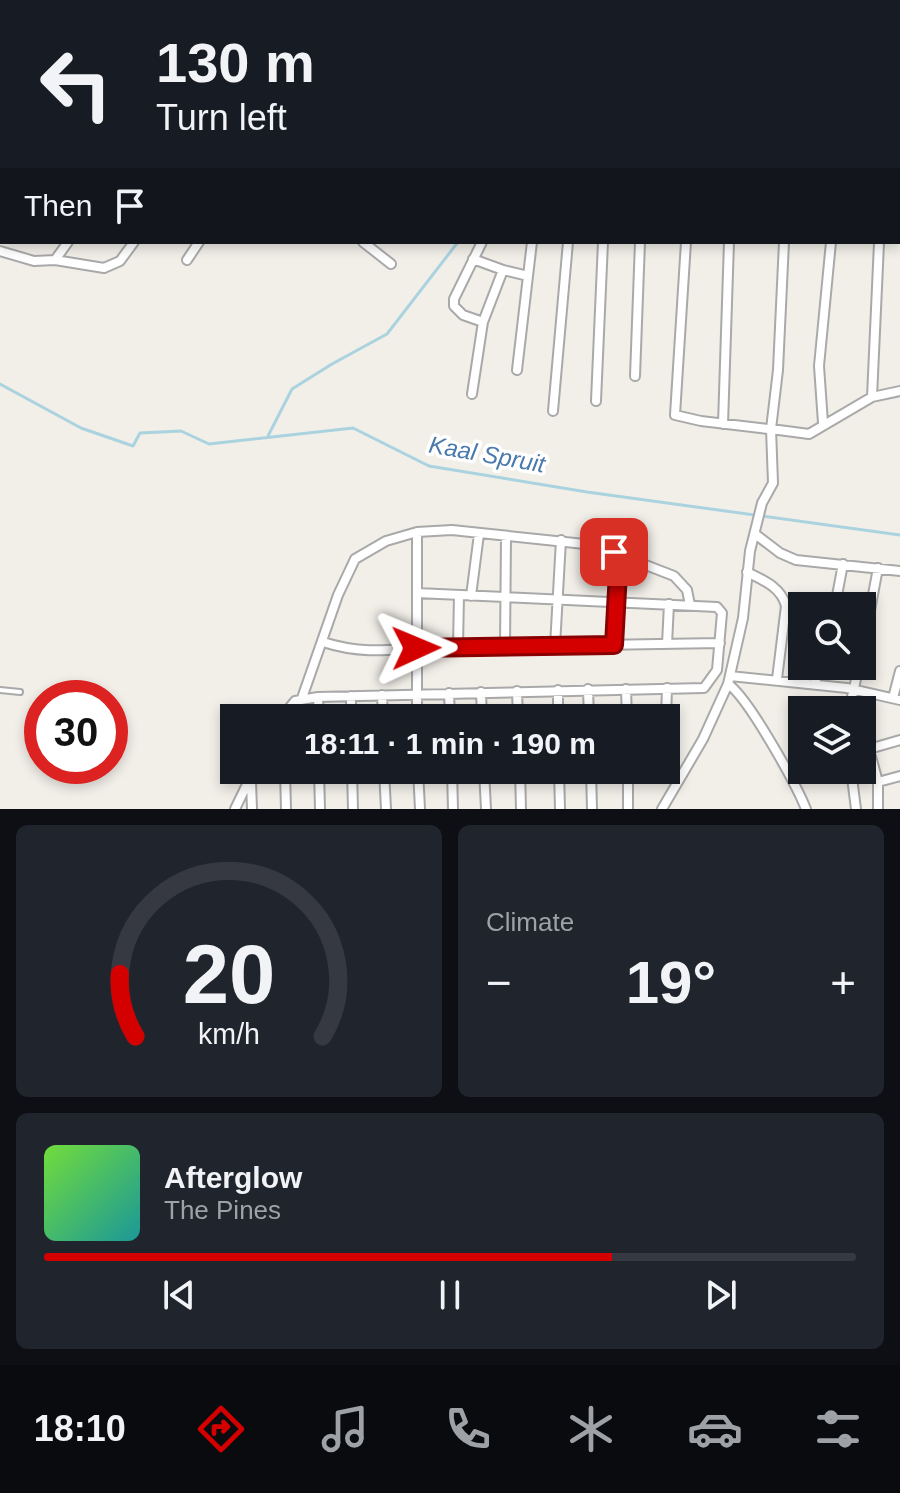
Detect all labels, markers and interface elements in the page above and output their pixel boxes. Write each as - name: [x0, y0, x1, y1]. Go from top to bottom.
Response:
- text: 130 m: [156, 31, 315, 94]
- icon: left: [24, 32, 128, 136]
- text: Turn left: [156, 97, 287, 138]
- icon: arrive: [108, 184, 152, 228]
- text: Then: [24, 189, 92, 222]
- water label: Kaal Spruit: [427, 431, 548, 478]
- pin: [580, 518, 648, 586]
- icon: arrive: [592, 530, 636, 574]
- map controls: [788, 592, 876, 784]
- button: search: [788, 592, 876, 680]
- position arrow: [374, 606, 458, 690]
- speed limit sign: 30: [24, 680, 128, 784]
- button: layers: [788, 696, 876, 784]
- text: 18:11 · 1 min · 190 m: [304, 727, 596, 760]
- text: Climate: [486, 907, 574, 937]
- text: 20: [183, 928, 275, 1021]
- text: 19°: [626, 949, 716, 1016]
- text: −: [486, 958, 512, 1007]
- text: +: [830, 958, 856, 1007]
- text: km/h: [198, 1018, 260, 1050]
- text: Afterglow: [164, 1161, 302, 1194]
- text: The Pines: [164, 1195, 281, 1225]
- icon: previous: [157, 1273, 201, 1317]
- icon: pause: [428, 1273, 472, 1317]
- icon: next: [699, 1273, 743, 1317]
- icon: directions: [193, 1401, 249, 1457]
- icon: music: [317, 1401, 373, 1457]
- icon: phone: [440, 1401, 496, 1457]
- icon: climate: [563, 1401, 619, 1457]
- icon: car: [687, 1401, 743, 1457]
- icon: filters: [810, 1401, 866, 1457]
- text: 18:10: [34, 1408, 126, 1449]

